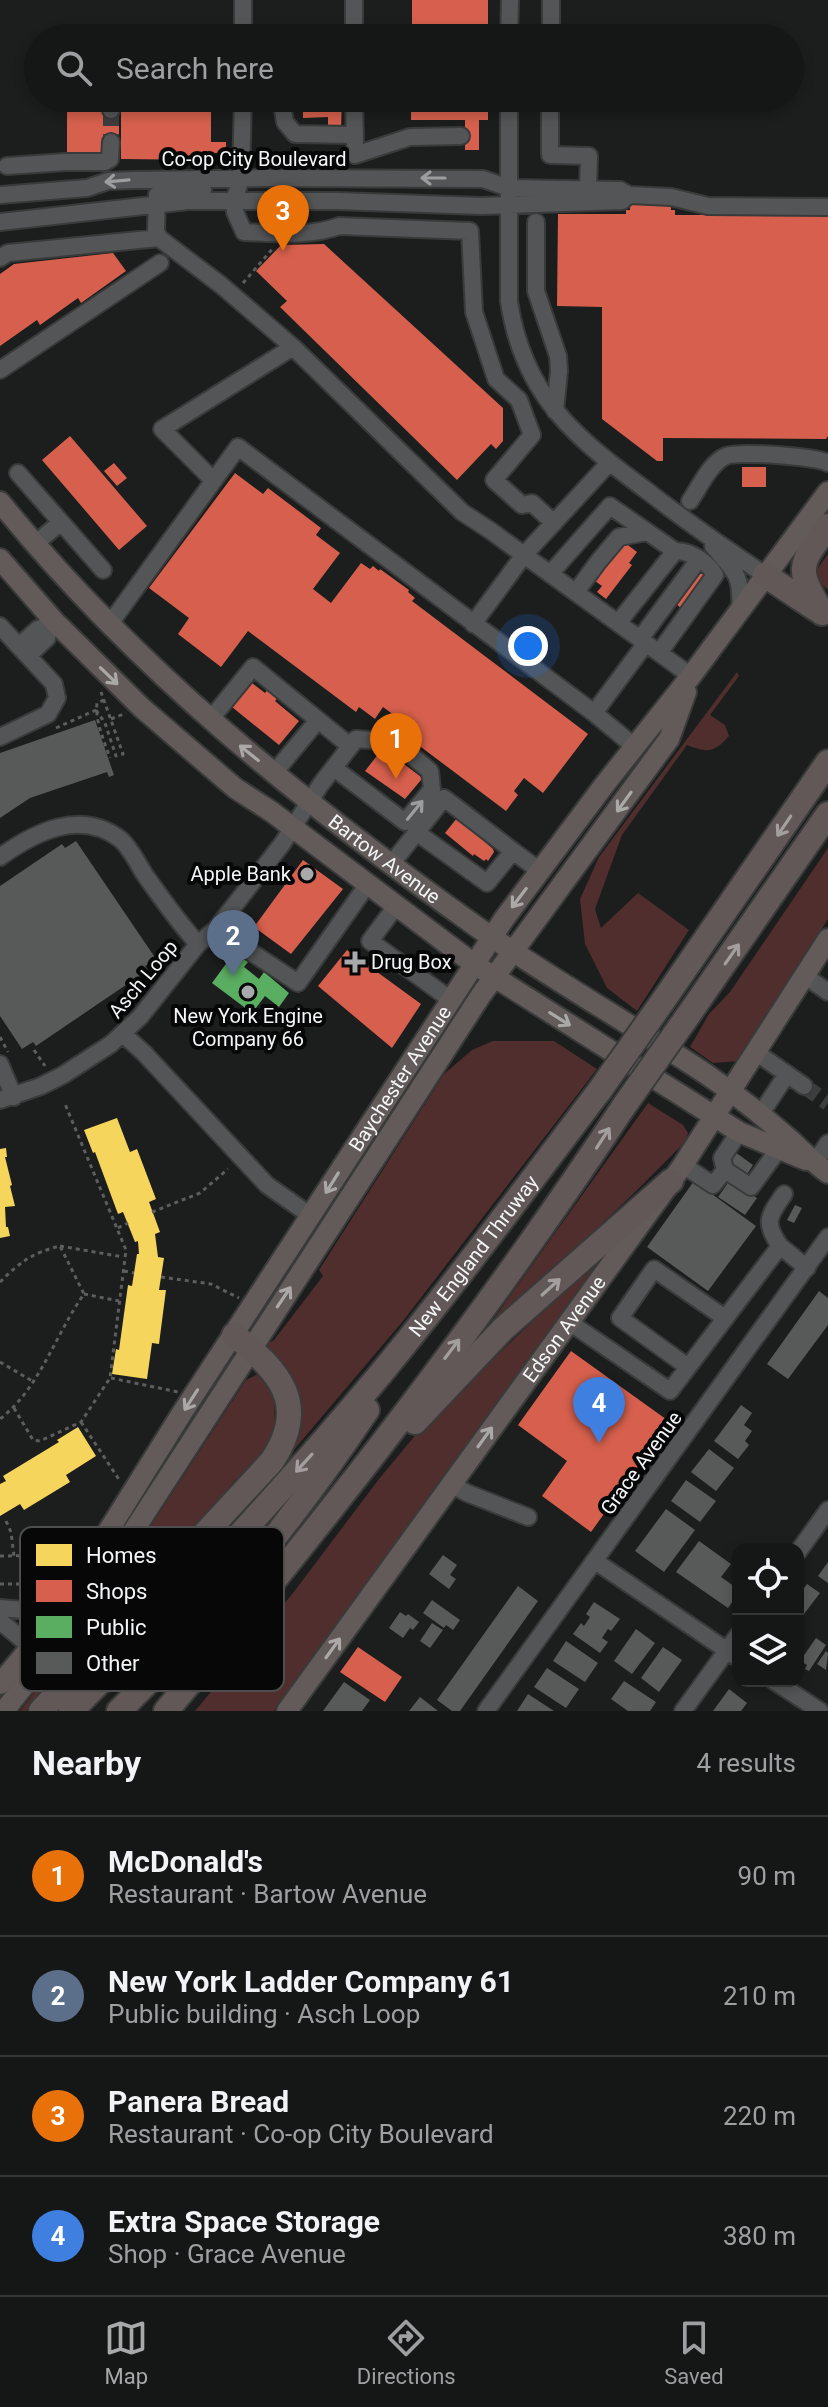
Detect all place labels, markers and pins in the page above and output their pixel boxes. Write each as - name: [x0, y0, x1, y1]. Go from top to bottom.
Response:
- pin: 3: [257, 185, 309, 251]
- pin: 1: [370, 713, 422, 779]
- place label: Apple Bank: [191, 862, 292, 886]
- marker: Apple Bank: [298, 865, 316, 883]
- pin: 2: [207, 910, 259, 976]
- place label: Drug Box: [371, 950, 452, 974]
- marker: Drug Box: [346, 953, 364, 971]
- marker: New York Engine Company 66: [239, 983, 257, 1001]
- place label: New York Engine Company 66: [173, 1004, 323, 1051]
- pin: 4: [573, 1377, 625, 1443]

